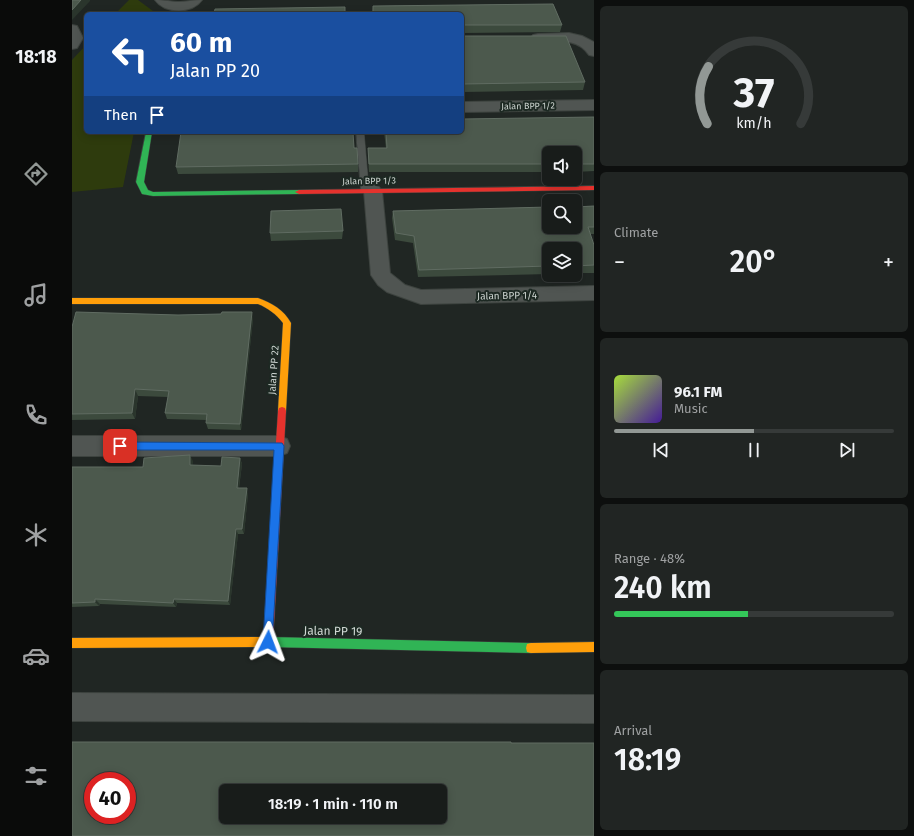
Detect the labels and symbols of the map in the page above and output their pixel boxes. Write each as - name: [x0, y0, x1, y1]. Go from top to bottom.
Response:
- street label: Jalan BPP 1/2: [501, 101, 555, 111]
- street label: Jalan BPP 1/3: [342, 176, 396, 186]
- street label: Jalan BPP 1/4: [477, 289, 538, 303]
- street label: Jalan PP 22: [266, 345, 282, 395]
- pin: [103, 429, 137, 463]
- position arrow: [247, 621, 289, 663]
- street label: Jalan PP 19: [303, 623, 363, 639]
- speed limit sign: 40: [84, 772, 136, 824]

